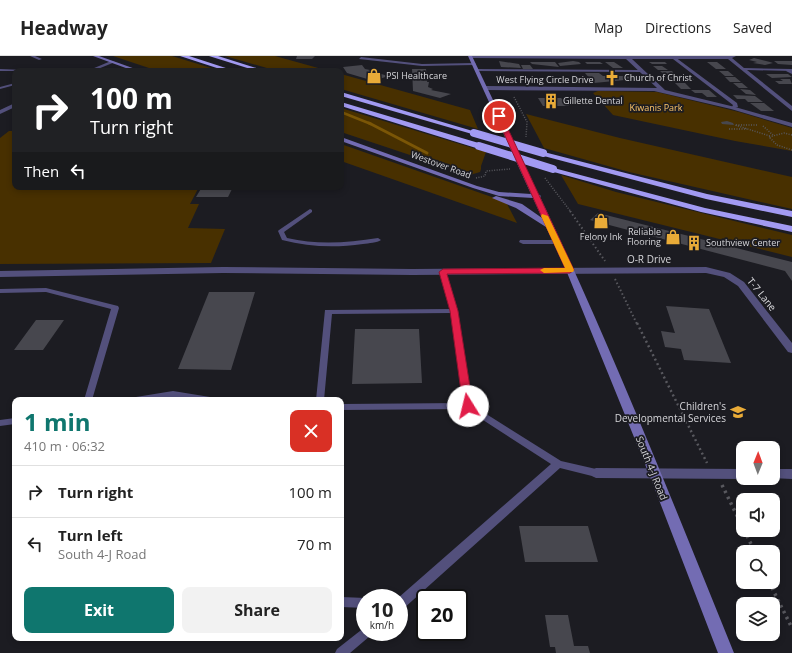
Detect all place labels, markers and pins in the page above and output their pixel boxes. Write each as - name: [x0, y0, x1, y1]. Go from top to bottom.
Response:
- shop icon: PSI Healthcare: [365, 67, 383, 85]
- place label: PSI Healthcare: [386, 69, 447, 82]
- church icon: Church of Christ: [603, 69, 621, 87]
- place label: Church of Christ: [624, 71, 692, 84]
- building icon: Gillette Dental: [542, 92, 560, 110]
- place label: Gillette Dental: [563, 94, 623, 107]
- pin: [482, 99, 516, 133]
- shop icon: Felony Ink: [592, 212, 610, 230]
- place label: Reliable Flooring: [627, 225, 661, 248]
- shop icon: Reliable Flooring: [664, 228, 682, 246]
- place label: Felony Ink: [580, 230, 623, 243]
- building icon: Southview Center: [685, 234, 703, 252]
- place label: Southview Center: [706, 236, 780, 249]
- place label: Children's Developmental Services: [615, 399, 726, 425]
- school or university icon: Children's Developmental Services: [729, 403, 747, 421]

